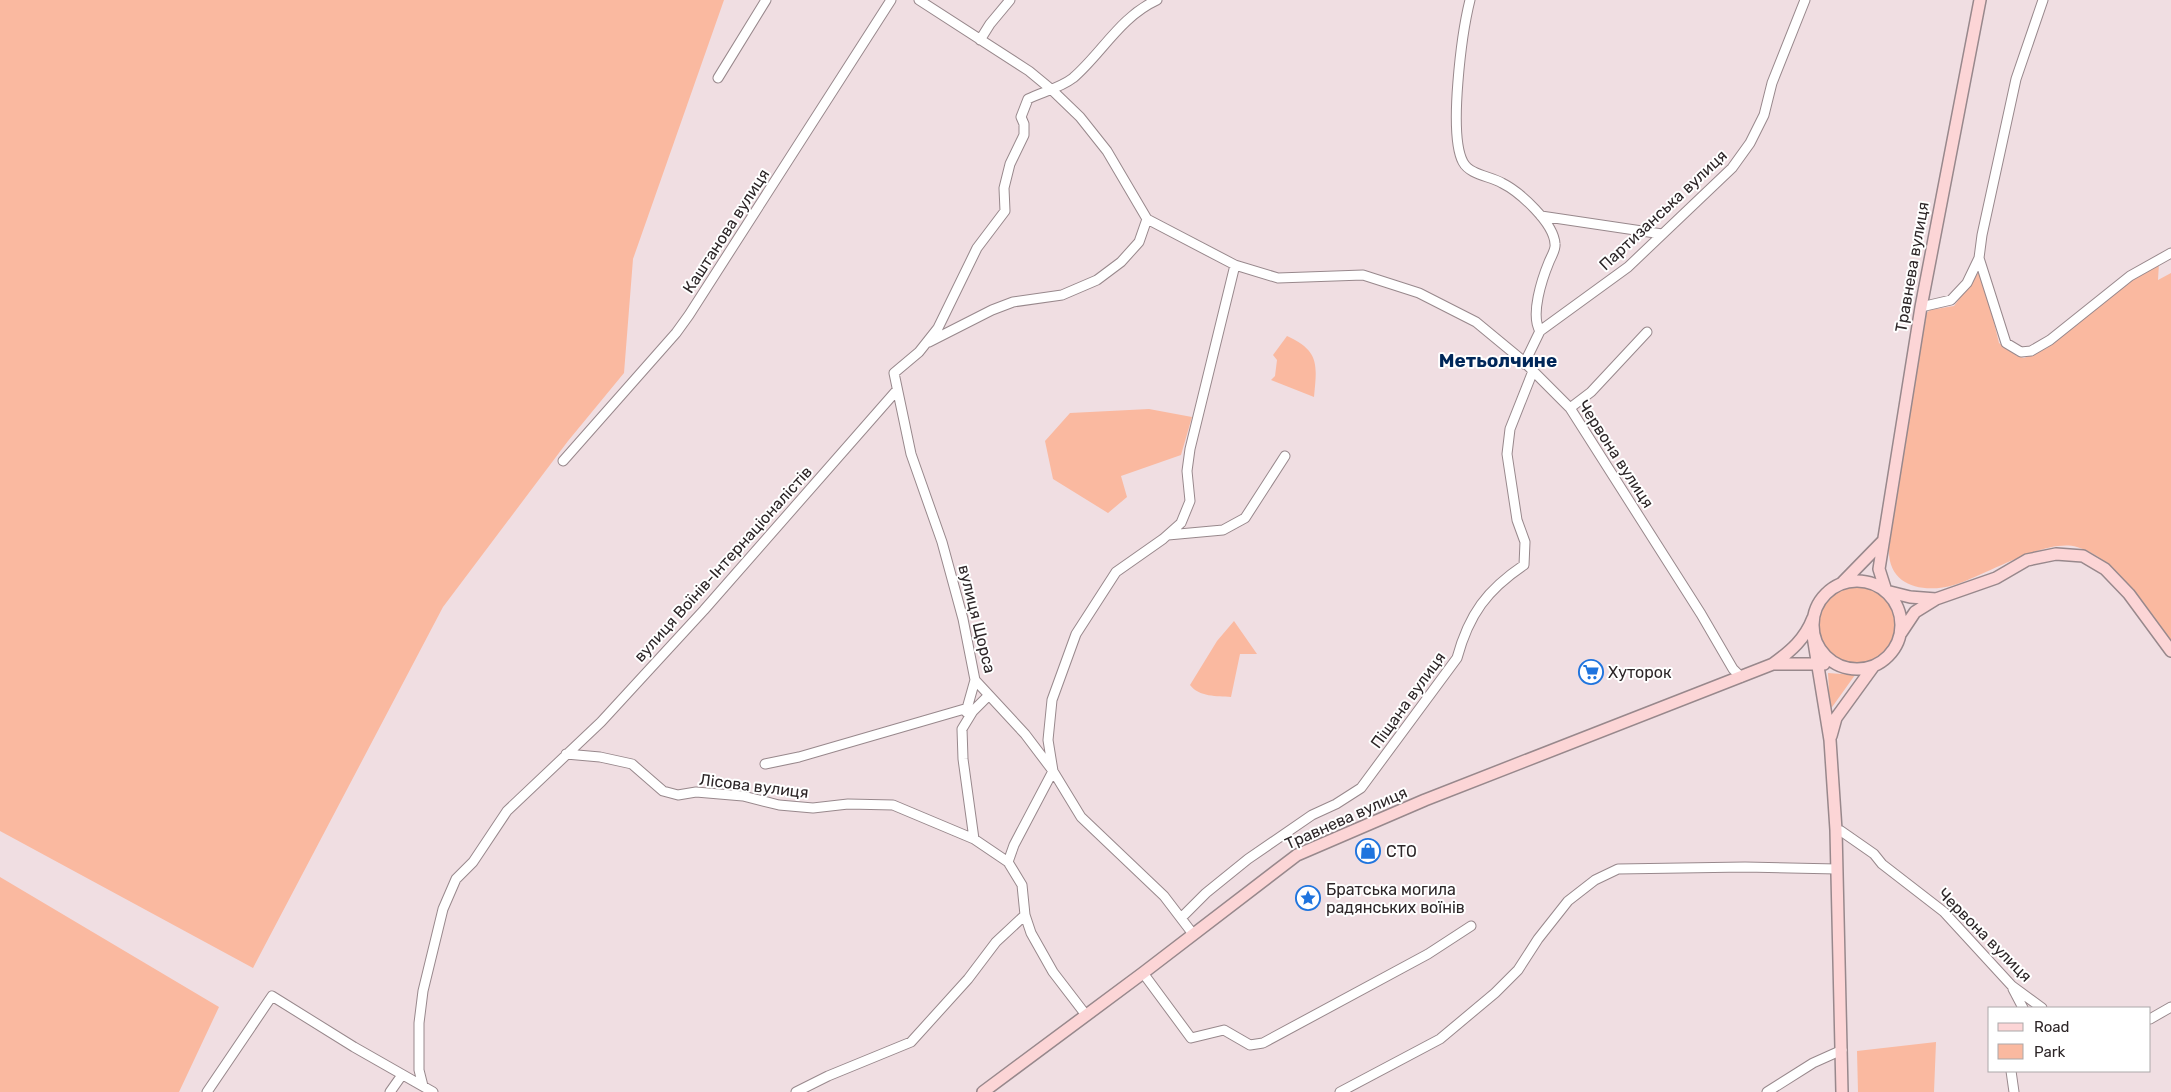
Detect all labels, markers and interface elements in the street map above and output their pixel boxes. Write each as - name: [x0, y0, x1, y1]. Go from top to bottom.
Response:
- street label: Партизанська вулиця: [1595, 146, 1731, 274]
- street label: Каштанова вулиця: [679, 165, 773, 297]
- street label: Травнева вулиця: [1891, 200, 1933, 334]
- district label: Метьолчине: [1439, 349, 1557, 372]
- street label: Червона вулиця: [1574, 397, 1658, 511]
- street label: вулиця Воїнів-Інтернаціоналістів: [630, 462, 816, 666]
- street label: вулиця Щорса: [954, 563, 1000, 675]
- street label: Піщана вулиця: [1367, 648, 1449, 752]
- supermarket icon: Хуторок: [1578, 659, 1604, 685]
- place label: Хуторок: [1608, 663, 1672, 682]
- street label: Лісова вулиця: [698, 770, 810, 802]
- street label: Травнева вулиця: [1282, 782, 1410, 854]
- shop icon: СТО: [1355, 838, 1381, 864]
- place label: СТО: [1386, 842, 1417, 861]
- place label: Братська могила радянських воїнів: [1326, 880, 1465, 917]
- street label: Червона вулиця: [1934, 884, 2036, 986]
- place icon: Братська могила радянських воїнів: [1295, 885, 1321, 911]
- legend: [1988, 1007, 2151, 1072]
- text: Road: [2034, 1018, 2070, 1036]
- text: Park: [2034, 1043, 2065, 1061]

